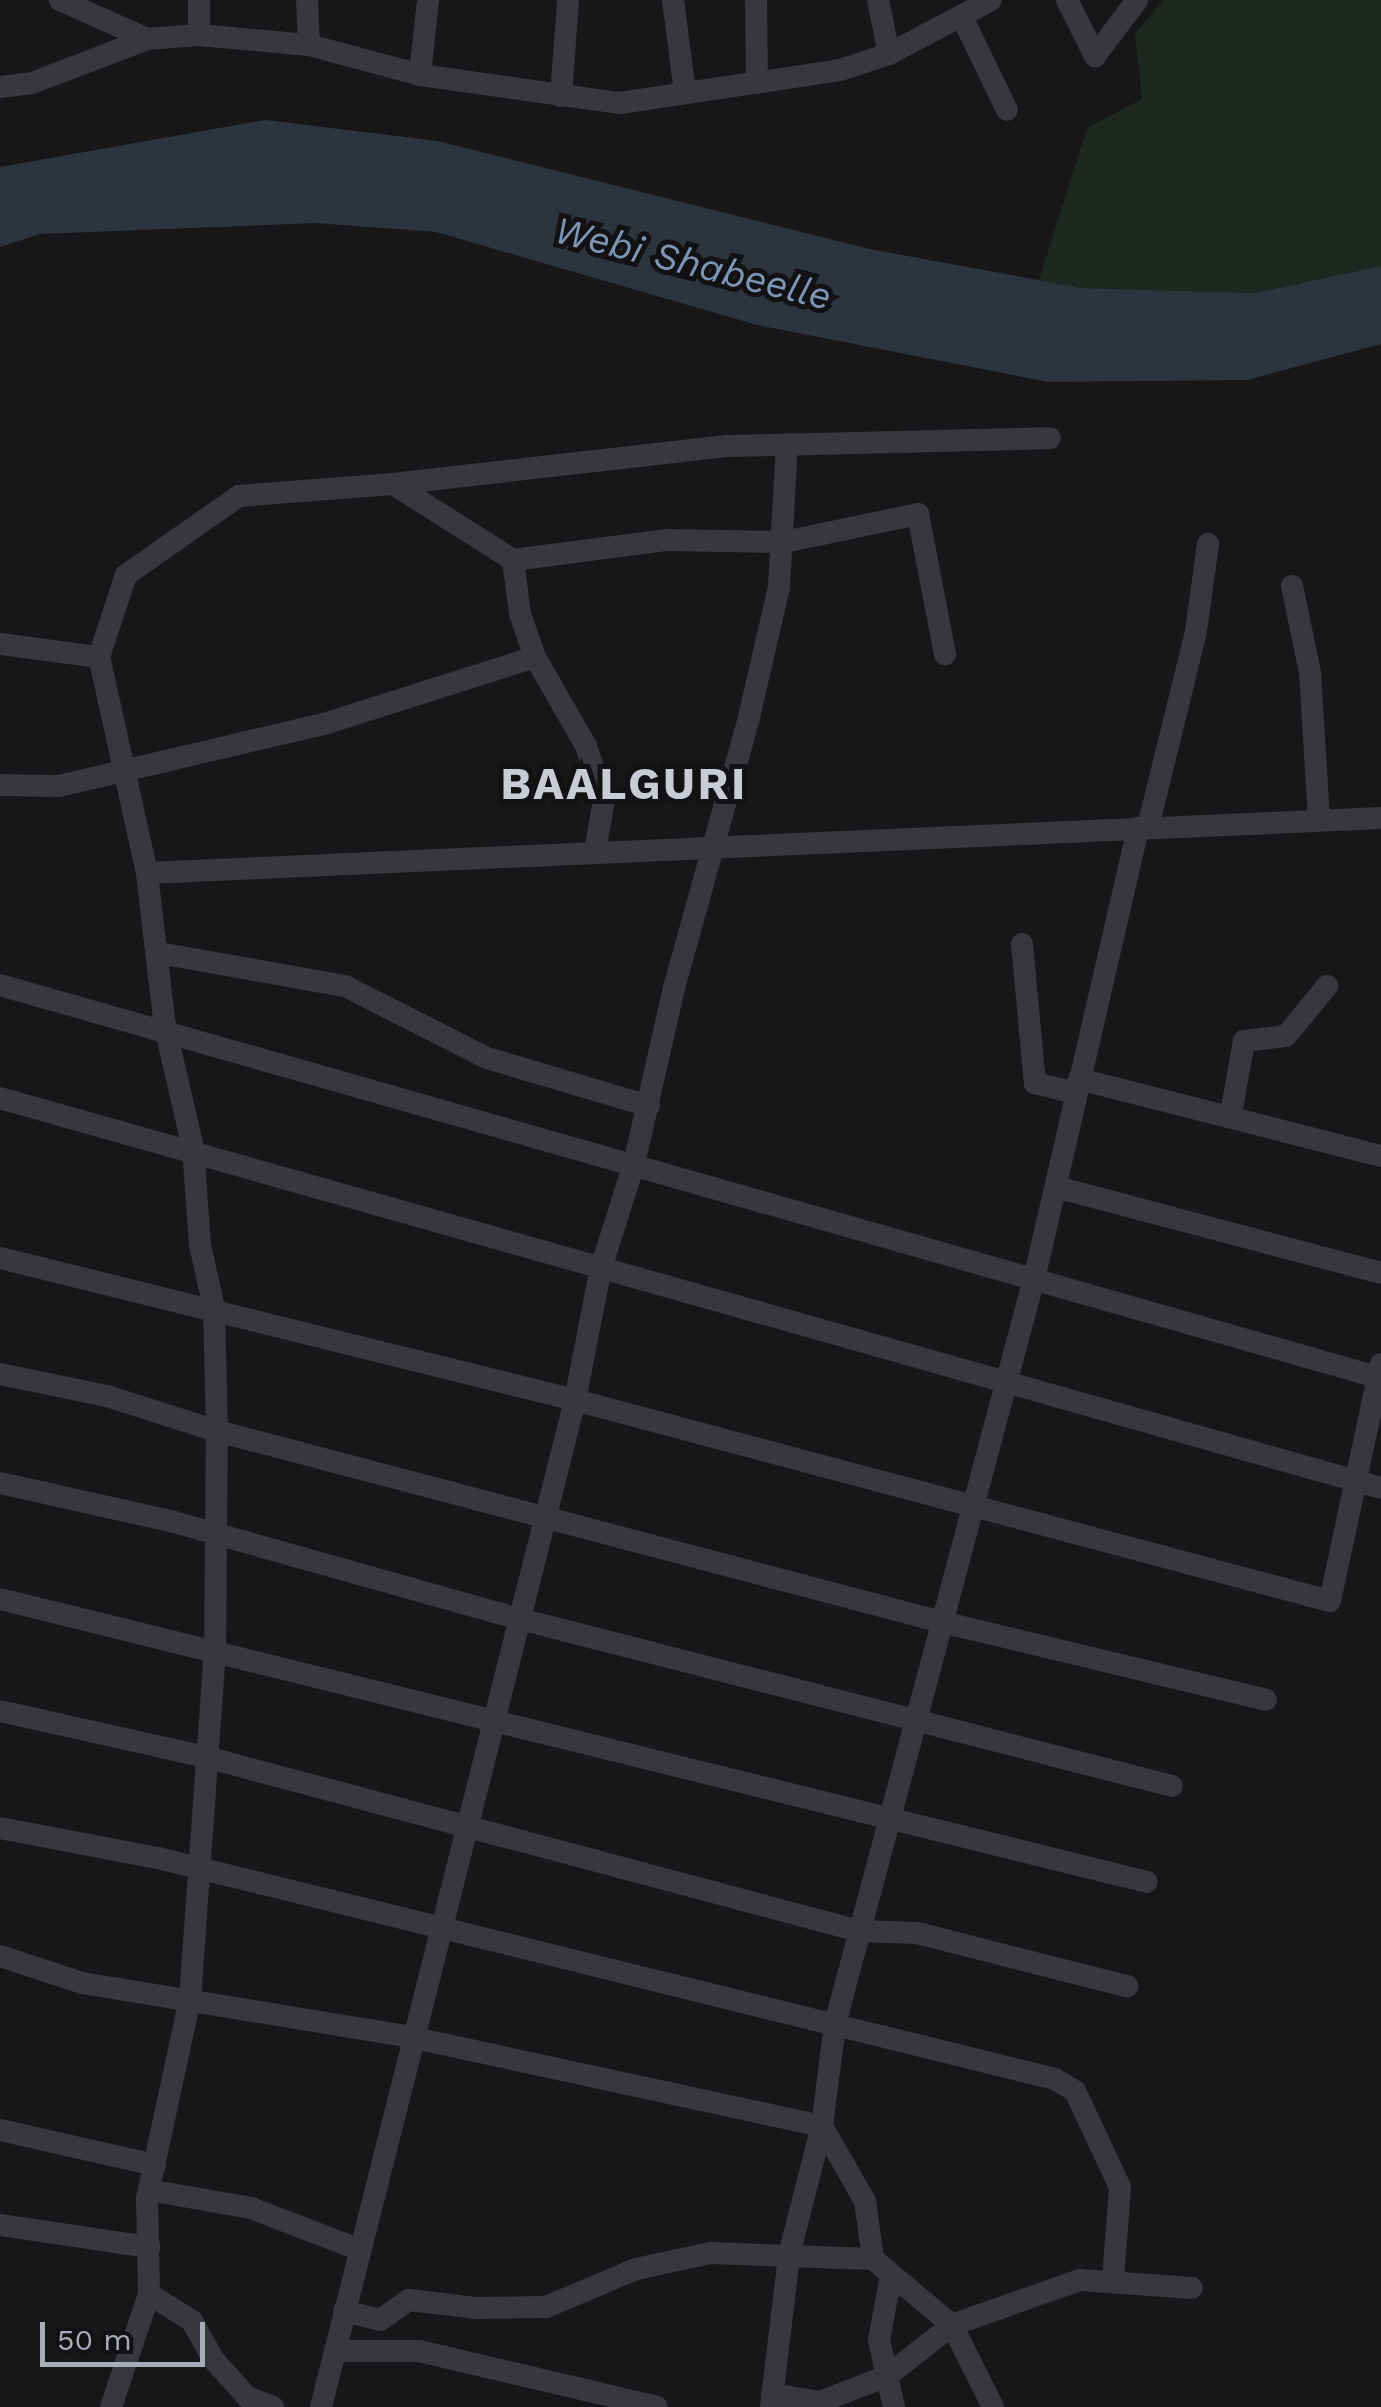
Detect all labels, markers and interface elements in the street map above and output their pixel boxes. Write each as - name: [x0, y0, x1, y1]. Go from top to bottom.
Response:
- water label: Webi Shabeelle: [550, 208, 836, 320]
- district label: BAALGURI: [500, 757, 748, 811]
- scale bar: [45, 2302, 210, 2364]
- text: 50 m: [57, 2322, 132, 2357]

